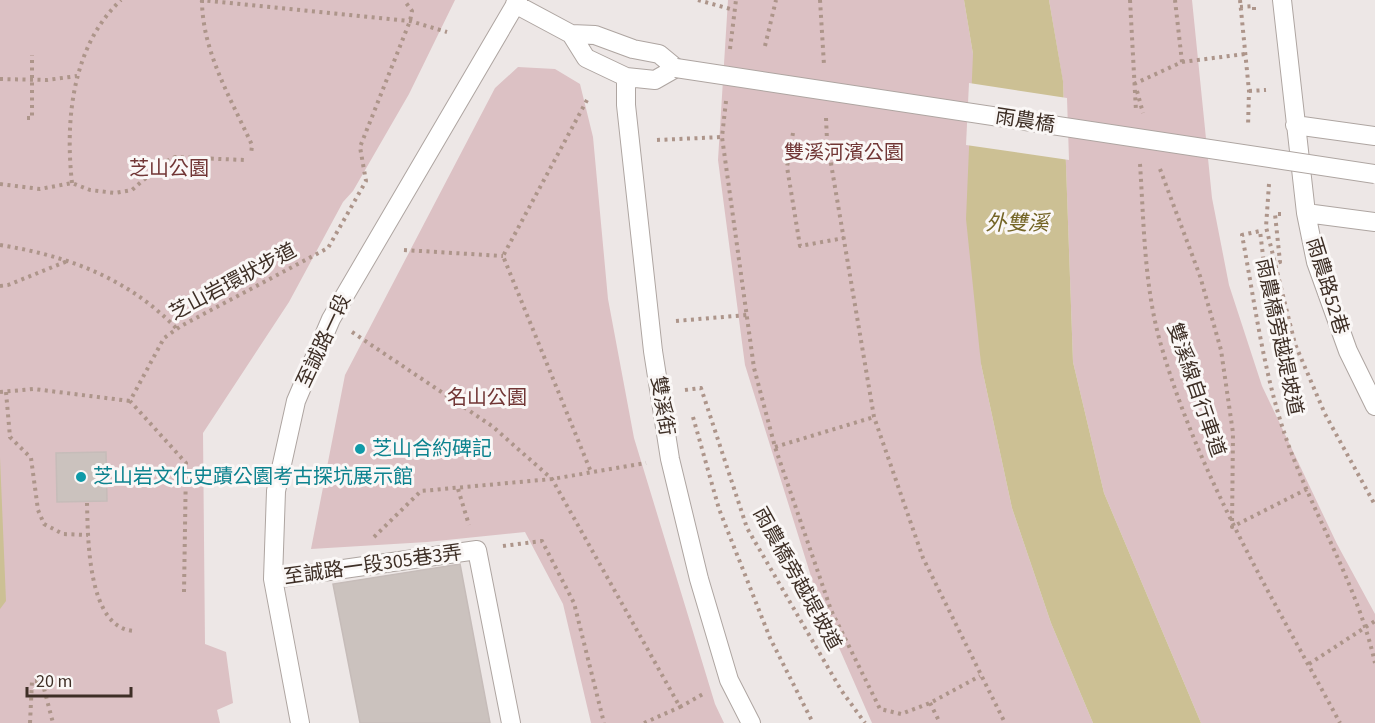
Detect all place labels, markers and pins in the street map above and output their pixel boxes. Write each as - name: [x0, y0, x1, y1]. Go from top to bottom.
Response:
- place label: 芝山合約碑記: [372, 435, 492, 463]
- marker: 芝山合約碑記: [353, 442, 367, 456]
- place label: 芝山岩文化史蹟公園考古探坑展示館: [93, 463, 413, 491]
- marker: 芝山岩文化史蹟公園考古探坑展示館: [74, 470, 88, 484]

